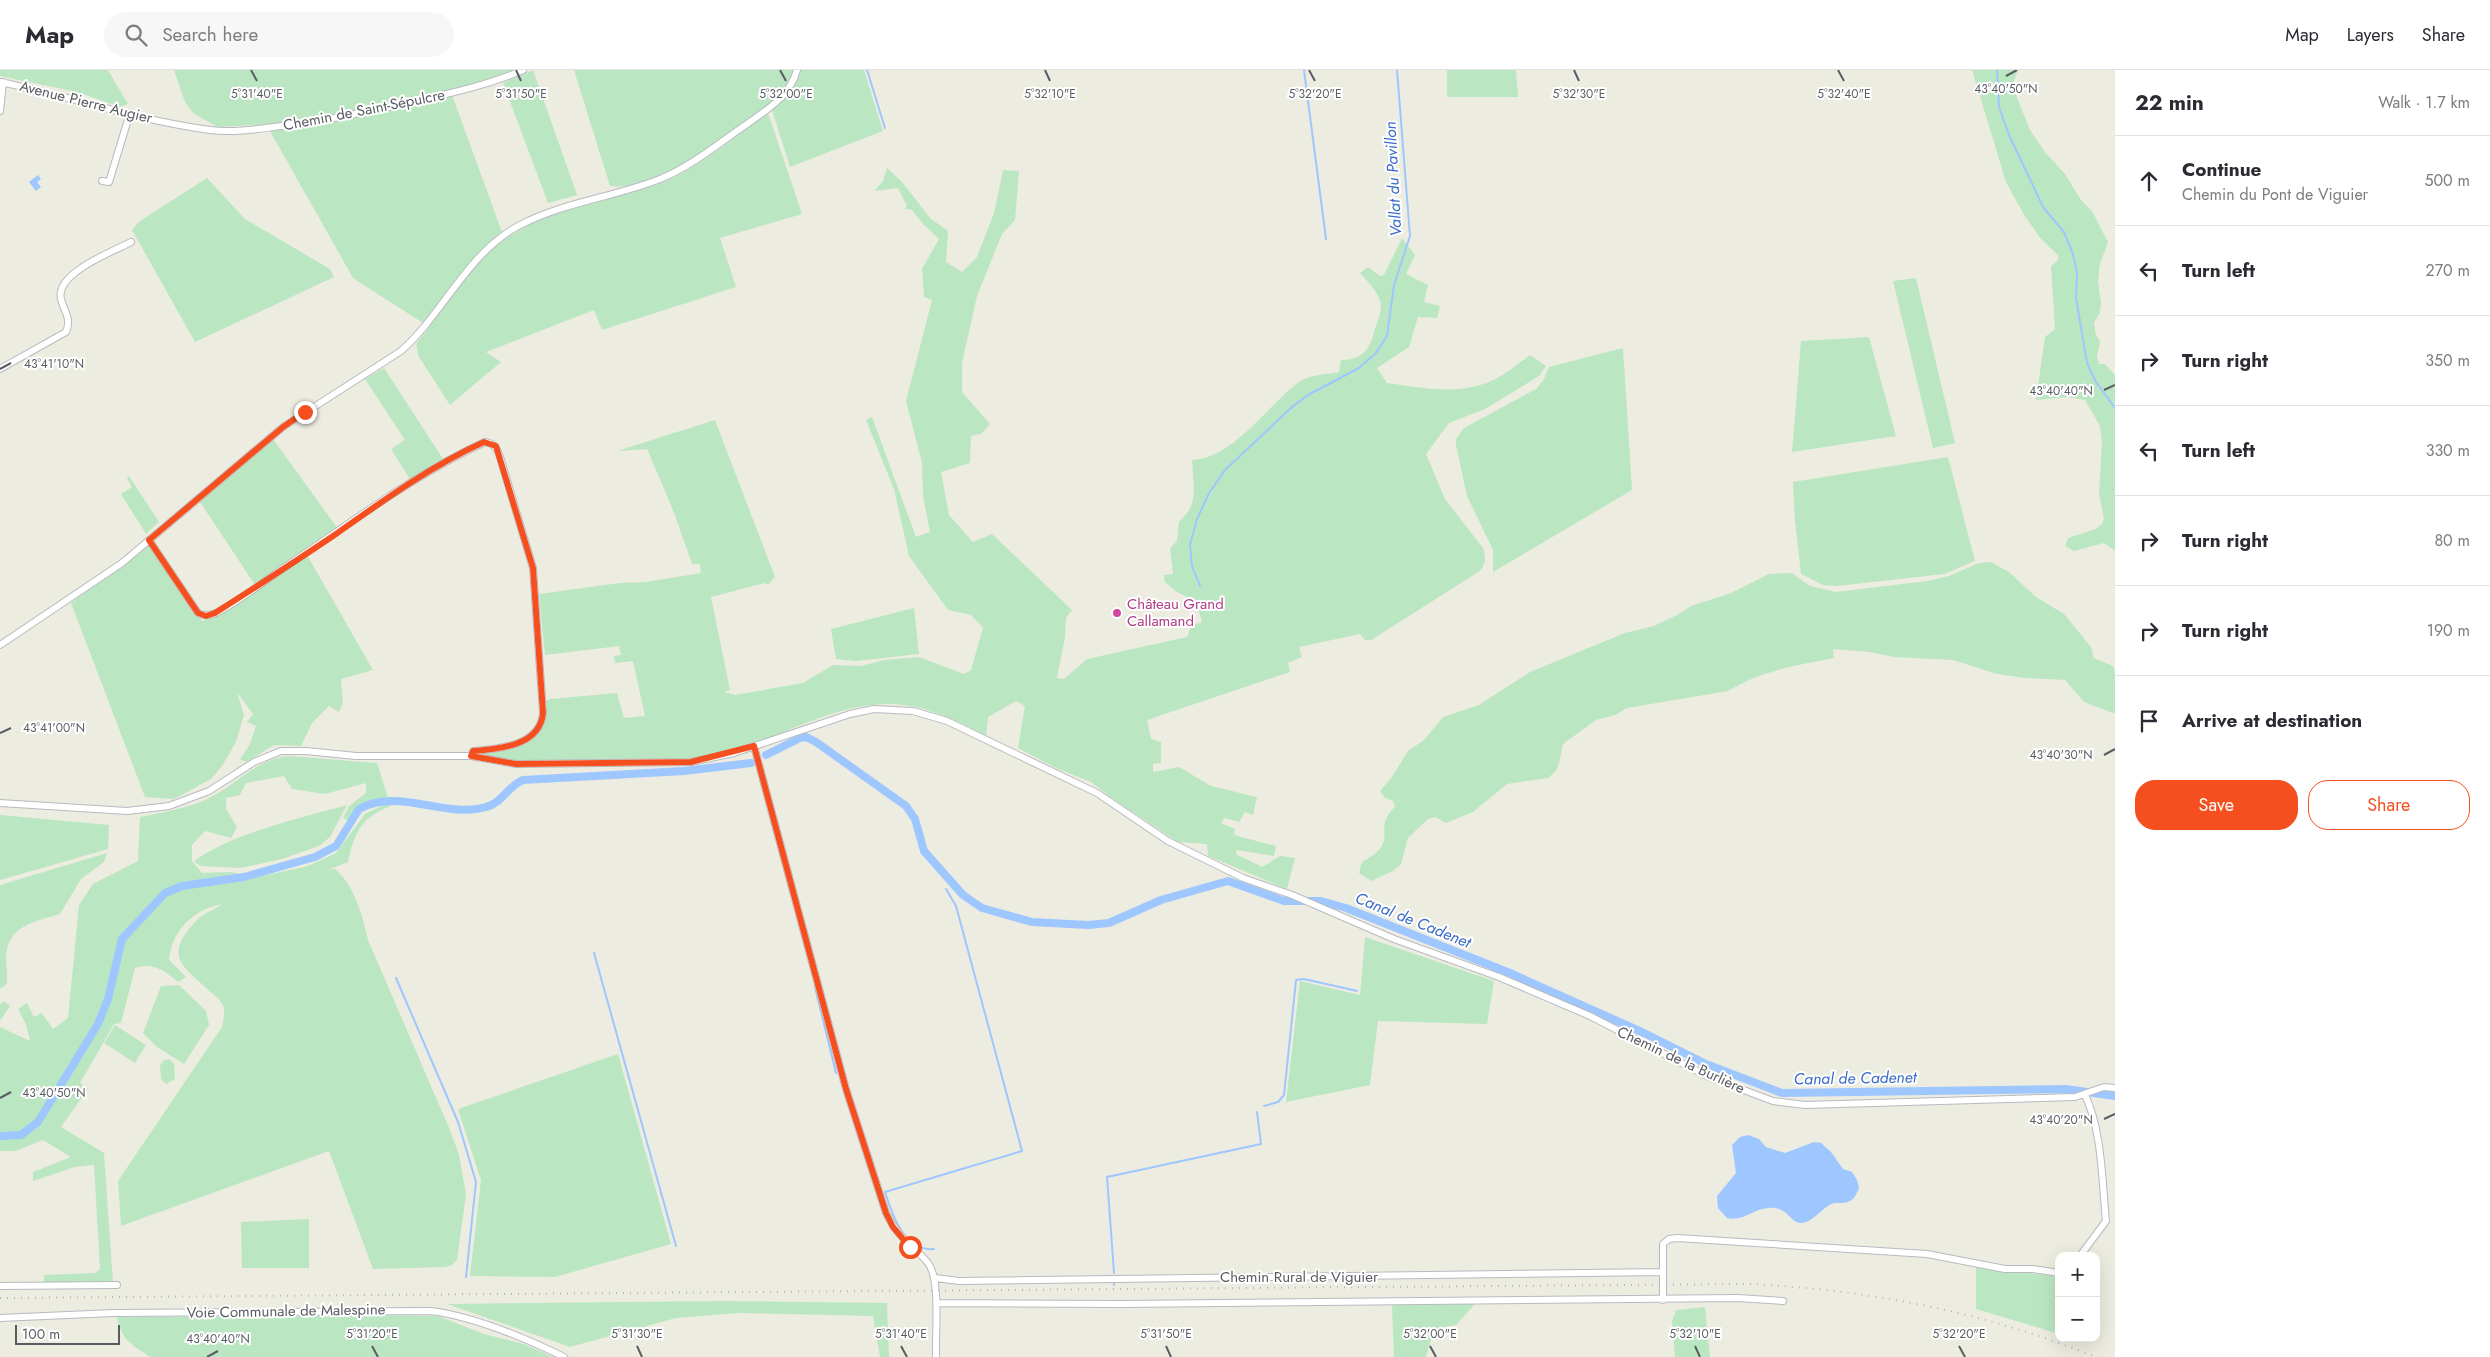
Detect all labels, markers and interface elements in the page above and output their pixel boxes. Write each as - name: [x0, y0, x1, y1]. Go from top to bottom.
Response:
- search box: [104, 12, 454, 57]
- text: Map: [25, 17, 74, 52]
- icon: search: [122, 21, 150, 49]
- text: Search here: [162, 21, 258, 48]
- text: Map: [2285, 22, 2319, 48]
- text: Layers: [2347, 22, 2394, 48]
- text: Share: [2422, 22, 2465, 48]
- street label: Avenue Pierre Augier: [17, 75, 156, 129]
- text: 43°40'50"N: [1974, 80, 2038, 98]
- street label: Chemin de Saint-Sépulcre: [281, 83, 447, 136]
- text: 5°31'40"E: [231, 85, 283, 103]
- text: 5°31'50"E: [495, 85, 547, 103]
- text: 5°32'00"E: [759, 85, 813, 103]
- text: 5°32'10"E: [1024, 85, 1076, 103]
- text: 5°32'20"E: [1288, 85, 1342, 103]
- text: 5°32'30"E: [1553, 85, 1605, 103]
- text: 5°32'40"E: [1817, 85, 1871, 103]
- text: 22 min: [2135, 88, 2204, 118]
- text: Walk · 1.7 km: [2378, 91, 2470, 114]
- water label: Vallat du Pavillon: [1378, 121, 1408, 237]
- text: Continue: [2182, 156, 2261, 183]
- icon: ahead: [2135, 167, 2163, 195]
- text: 500 m: [2424, 169, 2470, 192]
- text: Chemin du Pont de Viguier: [2182, 183, 2368, 206]
- icon: left: [2135, 257, 2163, 285]
- text: Turn left: [2182, 257, 2255, 284]
- text: 270 m: [2426, 259, 2470, 282]
- icon: right: [2135, 347, 2163, 375]
- text: Turn right: [2182, 347, 2268, 374]
- text: 350 m: [2425, 349, 2470, 372]
- text: 43°41'10"N: [24, 355, 84, 373]
- text: 43°40'40"N: [2029, 382, 2093, 400]
- route end: [294, 401, 317, 424]
- icon: left: [2135, 437, 2163, 465]
- text: Turn left: [2182, 437, 2255, 464]
- text: 330 m: [2426, 439, 2470, 462]
- icon: right: [2135, 527, 2163, 555]
- text: Turn right: [2182, 527, 2268, 554]
- text: 80 m: [2434, 529, 2470, 552]
- place label: Château Grand Callamand: [1127, 593, 1224, 632]
- marker: Château Grand Callamand: [1111, 607, 1123, 619]
- icon: right: [2135, 617, 2163, 645]
- text: Turn right: [2182, 617, 2268, 644]
- text: 190 m: [2427, 619, 2470, 642]
- icon: arrive: [2135, 707, 2163, 735]
- text: Arrive at destination: [2182, 707, 2362, 734]
- text: 43°41'00"N: [23, 719, 85, 737]
- text: 43°40'30"N: [2029, 746, 2093, 764]
- button: Save: [2135, 780, 2298, 830]
- button: Share: [2308, 780, 2470, 830]
- water label: Canal de Cadenet: [1352, 886, 1475, 954]
- street label: Chemin de la Burlière: [1613, 1021, 1749, 1099]
- water label: Canal de Cadenet: [1793, 1065, 1918, 1091]
- text: 43°40'50"N: [22, 1084, 86, 1102]
- text: 43°40'20"N: [2029, 1111, 2093, 1129]
- route start: [899, 1236, 922, 1259]
- map controls: [2055, 1252, 2100, 1342]
- button: +: [2055, 1252, 2100, 1297]
- street label: Chemin Rural de Viguier: [1220, 1266, 1379, 1288]
- button: −: [2055, 1297, 2100, 1342]
- street label: Voie Communale de Malespine: [186, 1298, 386, 1324]
- scale bar: [15, 1322, 120, 1345]
- text: 100 m: [22, 1324, 60, 1344]
- text: 5°31'20"E: [346, 1325, 398, 1343]
- text: 5°31'30"E: [611, 1325, 663, 1343]
- text: 5°31'40"E: [875, 1325, 927, 1343]
- text: 5°31'50"E: [1140, 1325, 1192, 1343]
- text: 5°32'00"E: [1403, 1325, 1457, 1343]
- text: 5°32'10"E: [1669, 1325, 1721, 1343]
- text: 5°32'20"E: [1932, 1325, 1986, 1343]
- text: 43°40'40"N: [186, 1330, 250, 1348]

